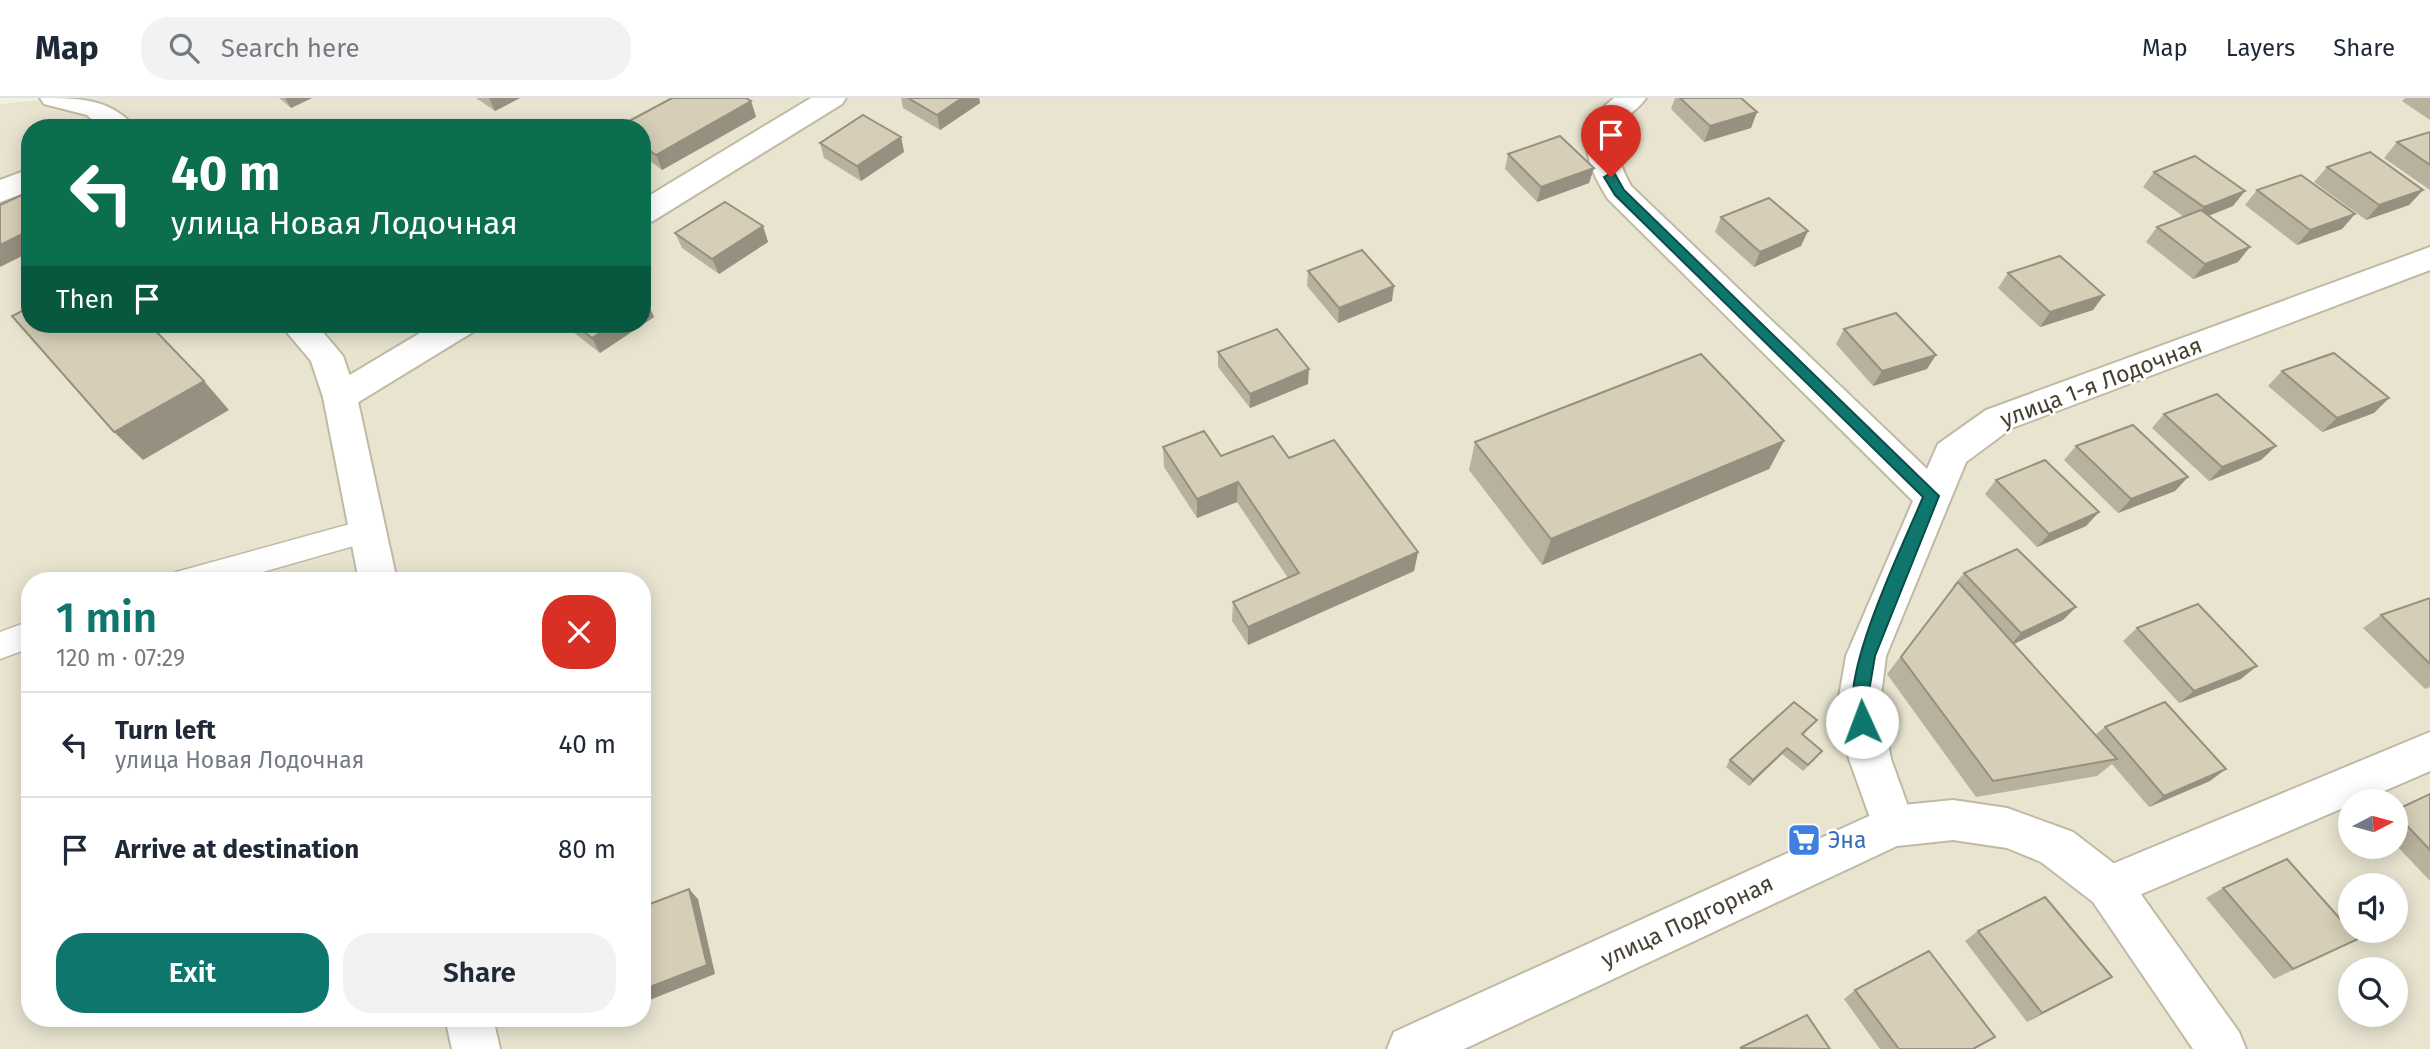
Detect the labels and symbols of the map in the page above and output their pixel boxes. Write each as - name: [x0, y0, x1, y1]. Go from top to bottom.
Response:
- pin: [1581, 105, 1641, 177]
- street label: улица 1-я Лодочная: [1996, 331, 2206, 433]
- position arrow: [1825, 685, 1899, 759]
- north arrow: [2338, 789, 2408, 859]
- supermarket icon: Эна: [1785, 821, 1823, 859]
- place label: Эна: [1828, 826, 1867, 854]
- street label: улица Подгорная: [1596, 869, 1778, 973]

